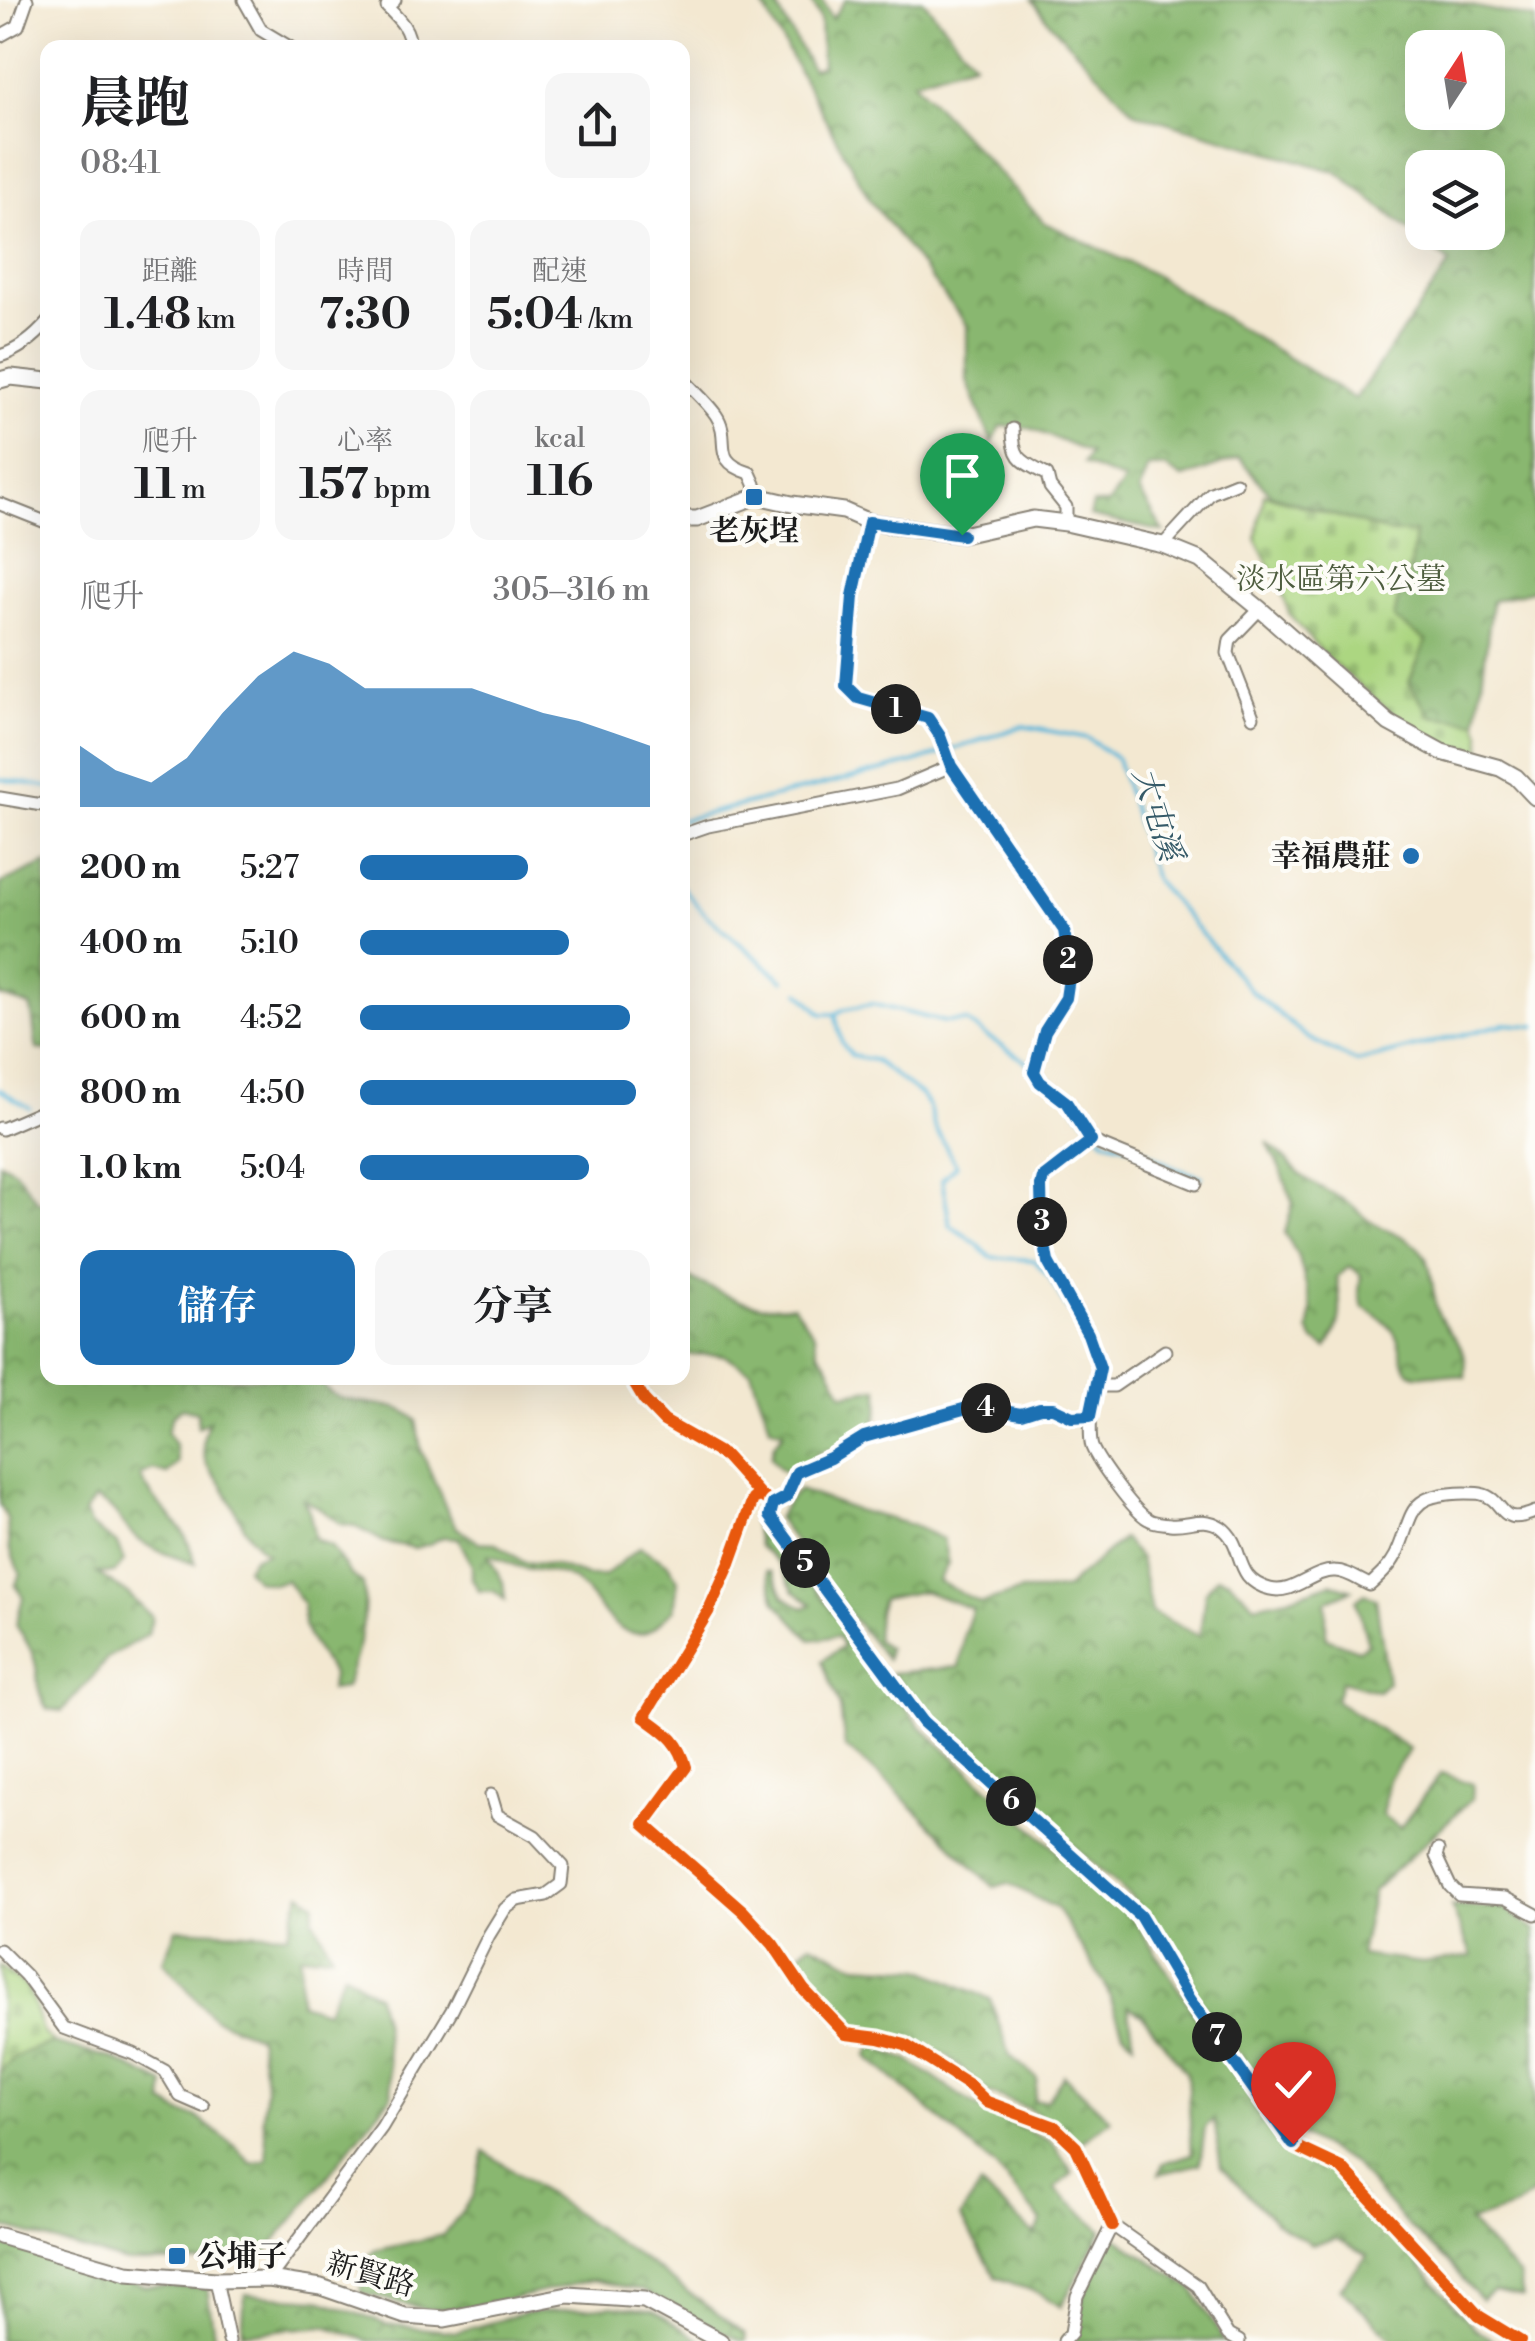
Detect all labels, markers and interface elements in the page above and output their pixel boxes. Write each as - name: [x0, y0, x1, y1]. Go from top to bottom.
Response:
- north arrow: [1405, 30, 1505, 130]
- map controls: [1405, 30, 1505, 250]
- text: 晨跑: [80, 71, 190, 140]
- button: share: [545, 73, 650, 178]
- text: 08:41: [80, 143, 161, 183]
- button: layers: [1405, 150, 1505, 250]
- text: 距離: [142, 254, 198, 289]
- text: 時間: [337, 254, 393, 289]
- text: 配速: [532, 254, 588, 289]
- text: 1.48: [104, 289, 191, 342]
- text: 7:30: [319, 289, 411, 342]
- text: 5:04: [487, 289, 583, 342]
- text: km: [191, 302, 236, 337]
- text: /km: [583, 302, 633, 337]
- text: kcal: [535, 421, 585, 456]
- text: 爬升: [142, 424, 198, 459]
- text: 心率: [337, 424, 393, 459]
- pin: [920, 433, 1005, 536]
- icon: arrive: [935, 448, 990, 503]
- text: 116: [527, 456, 593, 509]
- text: 11: [134, 459, 176, 512]
- text: 157: [299, 459, 369, 512]
- text: m: [176, 472, 206, 507]
- text: bpm: [369, 472, 431, 507]
- marker: 老灰埕: [743, 486, 765, 508]
- place label: 老灰埕: [709, 513, 799, 551]
- park label: 淡水區第六公墓: [1236, 561, 1446, 599]
- text: 305–316 m: [493, 570, 650, 610]
- text: 爬升: [80, 577, 144, 617]
- pin: 1: [871, 684, 921, 734]
- text: 1: [889, 691, 903, 726]
- water label: 大屯溪: [1123, 762, 1192, 869]
- place label: 幸福農莊: [1271, 838, 1391, 876]
- marker: 幸福農莊: [1400, 845, 1422, 867]
- text: 200 m: [80, 848, 181, 888]
- text: 5:27: [240, 848, 299, 888]
- text: 400 m: [80, 923, 182, 963]
- text: 5:10: [240, 923, 299, 963]
- pin: 2: [1043, 935, 1093, 985]
- text: 2: [1059, 942, 1077, 977]
- text: 600 m: [80, 998, 181, 1038]
- text: 4:52: [240, 998, 302, 1038]
- text: 800 m: [80, 1073, 181, 1113]
- text: 4:50: [240, 1073, 305, 1113]
- text: 1.0 km: [80, 1148, 182, 1188]
- text: 5:04: [240, 1148, 305, 1188]
- pin: 3: [1017, 1197, 1067, 1247]
- text: 3: [1034, 1204, 1050, 1239]
- button: 儲存: [80, 1250, 355, 1365]
- button: 分享: [375, 1250, 650, 1365]
- pin: 4: [961, 1383, 1011, 1433]
- text: 4: [977, 1390, 995, 1425]
- pin: 5: [780, 1538, 830, 1588]
- text: 5: [796, 1545, 814, 1580]
- pin: 6: [986, 1776, 1036, 1826]
- text: 6: [1002, 1783, 1020, 1818]
- pin: 7: [1192, 2012, 1242, 2062]
- text: 7: [1209, 2019, 1225, 2054]
- pin: [1251, 2042, 1336, 2145]
- icon: check: [1266, 2057, 1321, 2112]
- place label: 公埔子: [197, 2238, 287, 2276]
- street label: 新賢路: [322, 2244, 419, 2306]
- marker: 公埔子: [166, 2245, 188, 2267]

